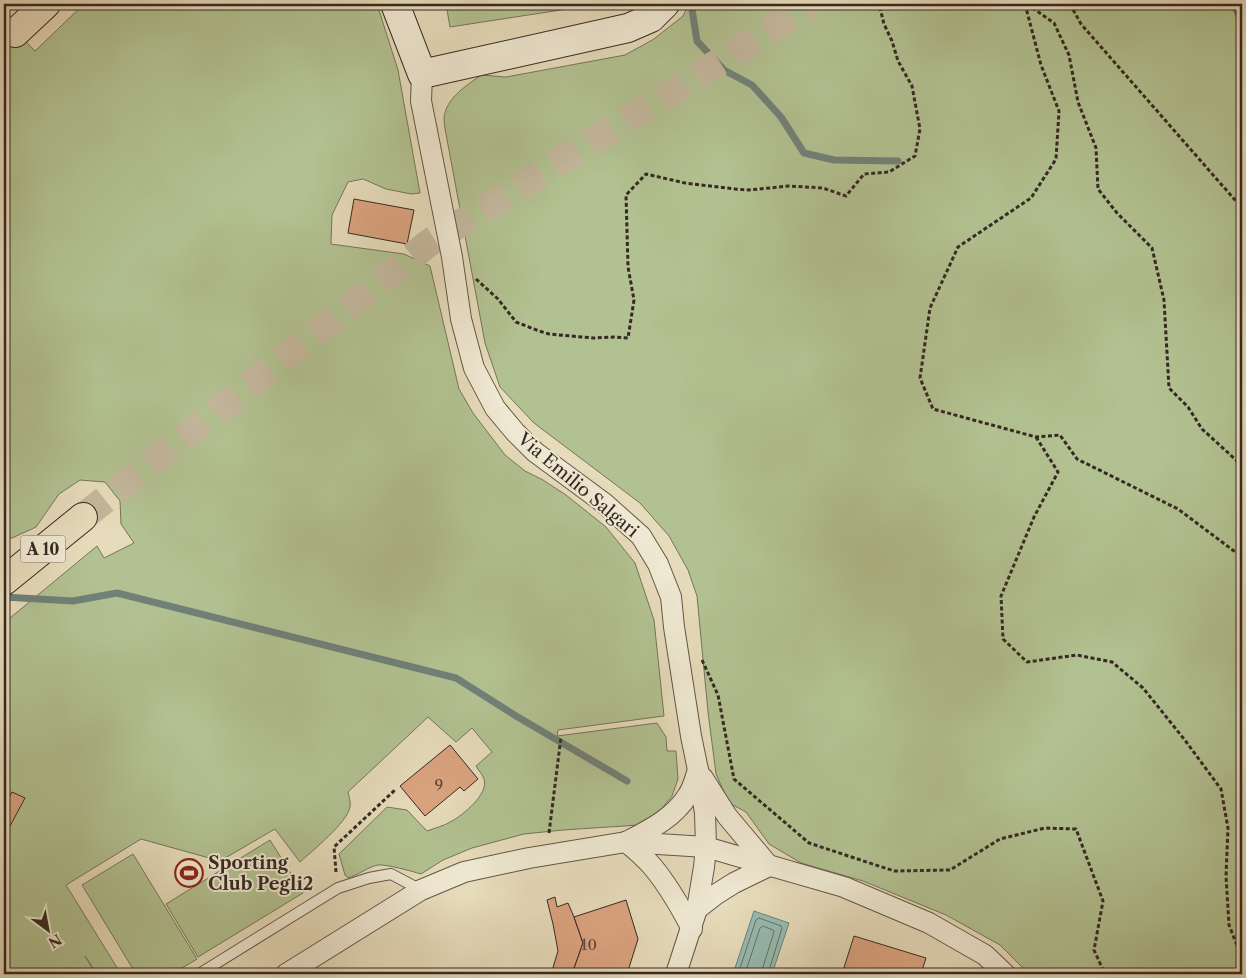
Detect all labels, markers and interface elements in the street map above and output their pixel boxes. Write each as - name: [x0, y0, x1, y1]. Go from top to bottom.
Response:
- street label: Via Emilio Salgari: [512, 427, 643, 542]
- road number: A 10: [20, 536, 66, 562]
- house number: 9: [435, 775, 443, 794]
- place label: Sporting Club Pegli2: [208, 852, 313, 895]
- sports icon: Sporting Club Pegli2: [174, 858, 204, 888]
- north arrow: [22, 906, 72, 956]
- text: N: [45, 930, 65, 952]
- house number: 10: [581, 935, 597, 954]

